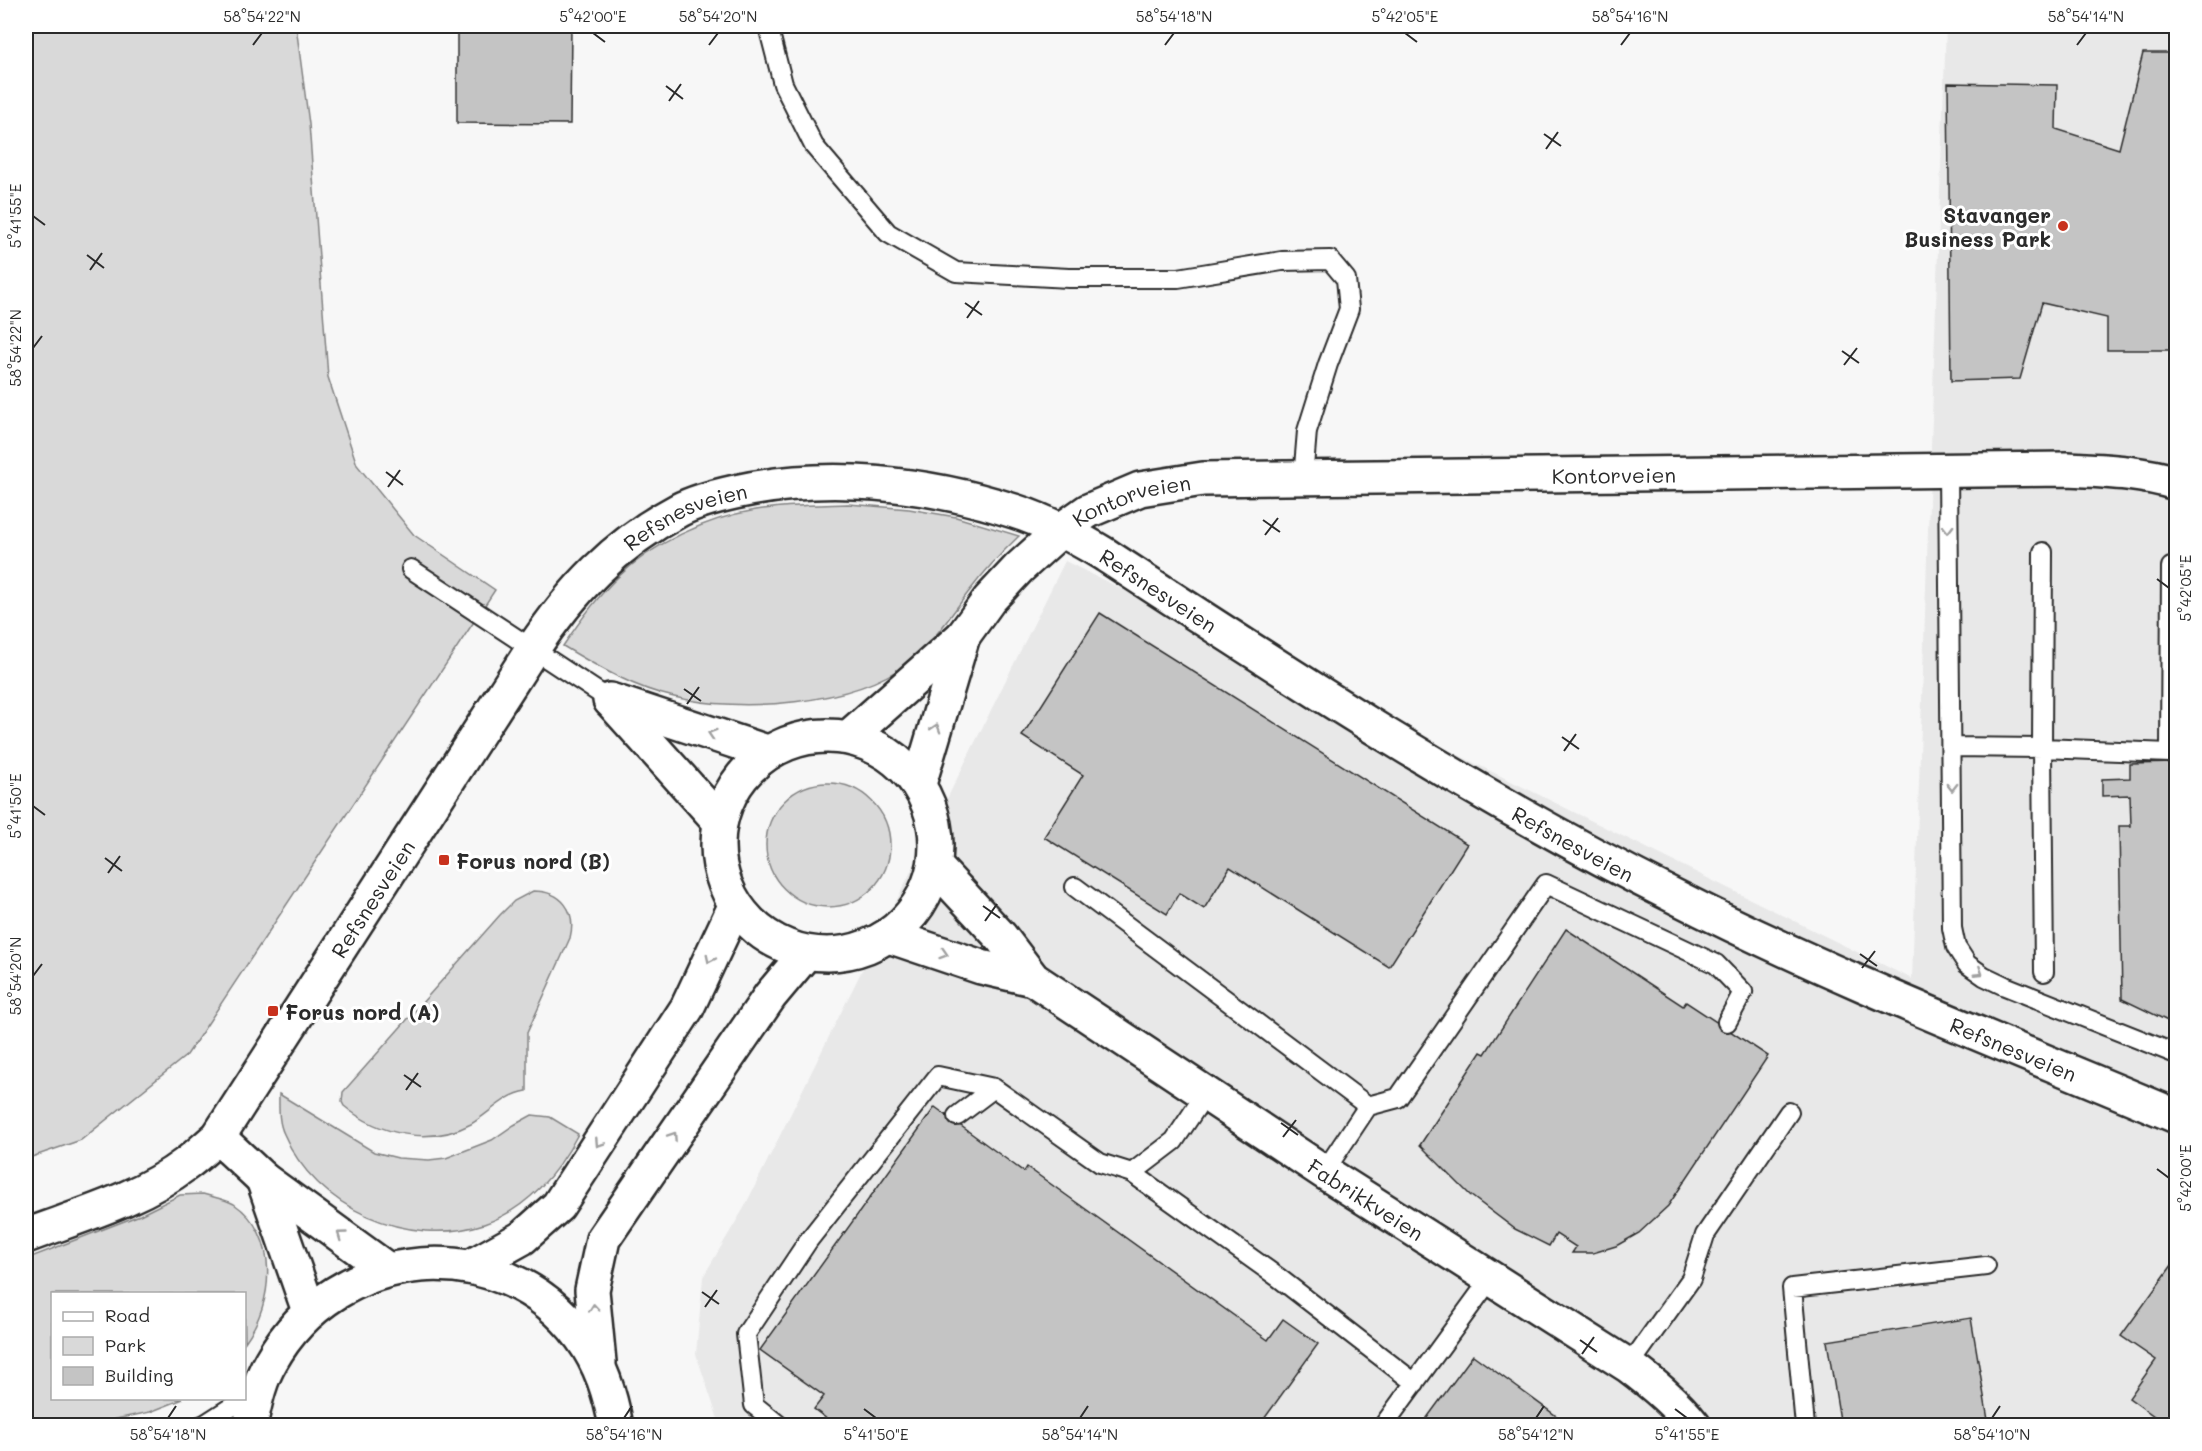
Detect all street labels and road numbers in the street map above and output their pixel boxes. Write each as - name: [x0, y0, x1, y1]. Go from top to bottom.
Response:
- street label: Kontorveien: [1552, 460, 1676, 488]
- street label: Kontorveien: [1066, 468, 1192, 532]
- street label: Refsnesveien: [617, 476, 749, 556]
- street label: Refsnesveien: [1095, 542, 1223, 638]
- street label: Refsnesveien: [1508, 799, 1639, 887]
- street label: Refsnesveien: [324, 834, 420, 962]
- street label: Refsnesveien: [1946, 1010, 2081, 1087]
- street label: Fabrikkveien: [1303, 1152, 1429, 1246]

